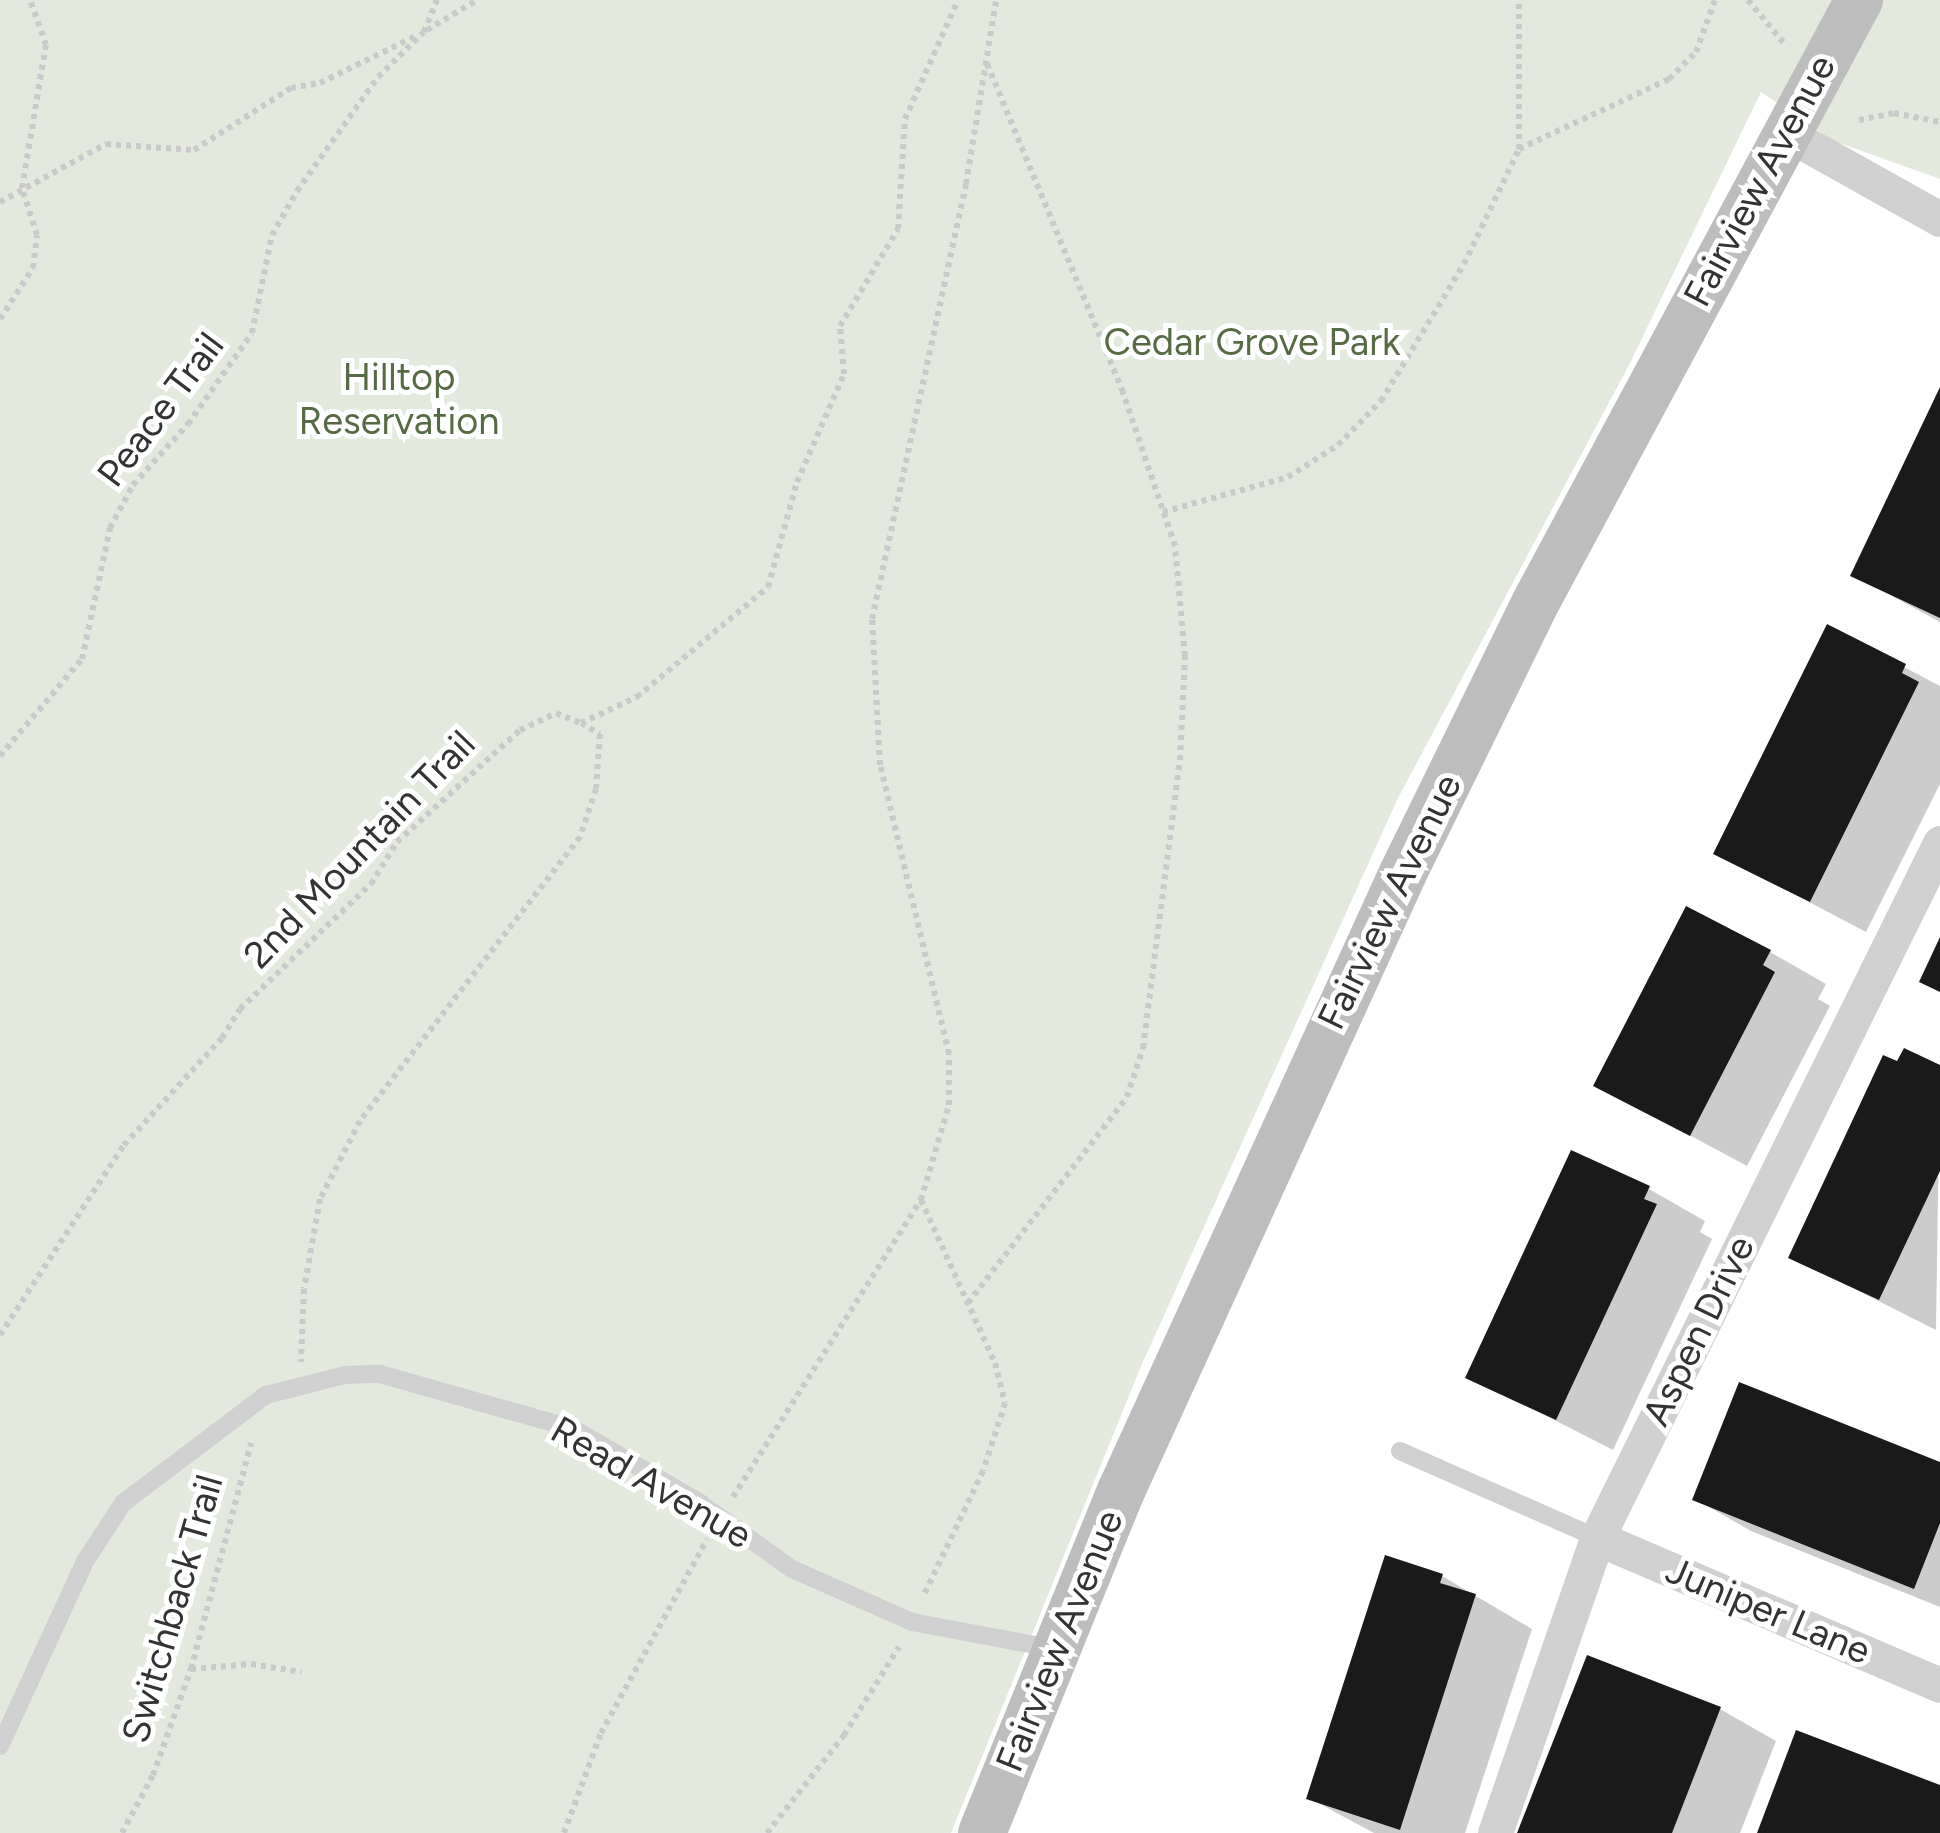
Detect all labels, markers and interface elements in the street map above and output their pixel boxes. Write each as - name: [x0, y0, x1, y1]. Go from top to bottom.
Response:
- street label: Fairview Avenue: [1675, 48, 1845, 314]
- park label: Cedar Grove Park: [1103, 320, 1401, 366]
- street label: Peace Trail: [88, 324, 234, 496]
- park label: Hilltop Reservation: [299, 355, 499, 444]
- street label: 2nd Mountain Trail: [235, 722, 485, 978]
- street label: Fairview Avenue: [1309, 767, 1471, 1037]
- street label: Aspen Drive: [1634, 1229, 1764, 1433]
- street label: Read Avenue: [543, 1407, 759, 1559]
- street label: Switchback Trail: [113, 1470, 233, 1748]
- street label: Fairview Avenue: [987, 1504, 1133, 1778]
- street label: Juniper Lane: [1659, 1548, 1877, 1674]

